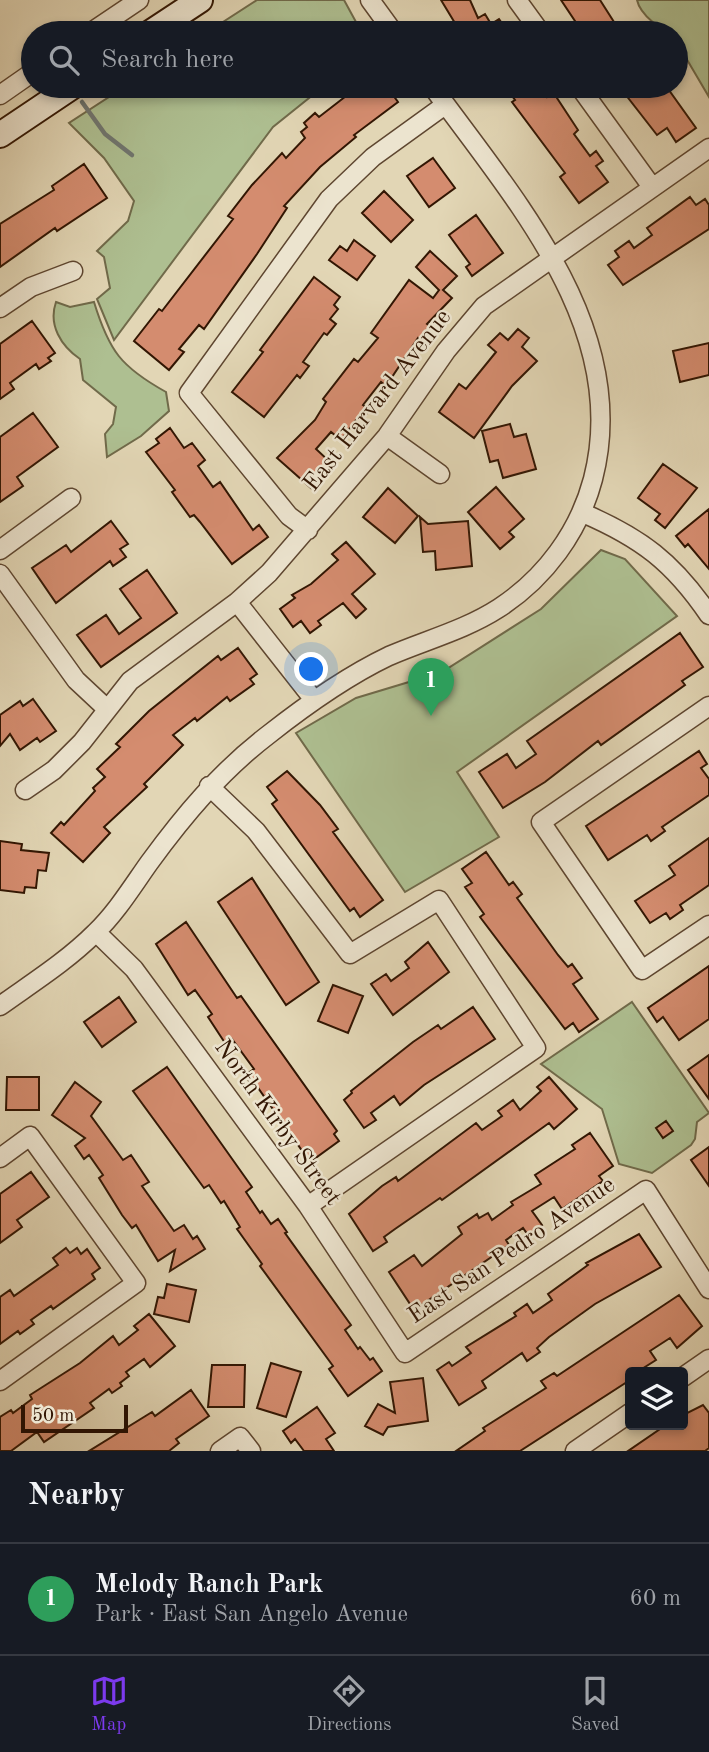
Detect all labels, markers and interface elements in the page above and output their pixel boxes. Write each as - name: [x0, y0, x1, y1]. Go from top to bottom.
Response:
- search box: [21, 21, 688, 98]
- icon: search: [45, 41, 83, 79]
- text: Search here: [101, 47, 234, 73]
- street label: East Harvard Avenue: [300, 305, 456, 497]
- your location: [294, 652, 328, 686]
- pin: 1: [408, 658, 454, 716]
- street label: North Kirby Street: [209, 1036, 345, 1210]
- street label: East San Pedro Avenue: [404, 1173, 620, 1329]
- map controls: [625, 1367, 688, 1430]
- button: layers: [625, 1367, 688, 1430]
- scale bar: [21, 1402, 128, 1434]
- text: 50 m: [32, 1407, 74, 1426]
- text: Nearby: [28, 1481, 125, 1511]
- text: Melody Ranch Park: [95, 1572, 323, 1598]
- text: 1: [44, 1587, 58, 1610]
- text: 60 m: [630, 1587, 681, 1610]
- text: Park · East San Angelo Avenue: [95, 1603, 408, 1626]
- tab: Map: [90, 1672, 128, 1737]
- tab: Directions: [307, 1672, 392, 1737]
- tab: Saved: [571, 1672, 619, 1737]

